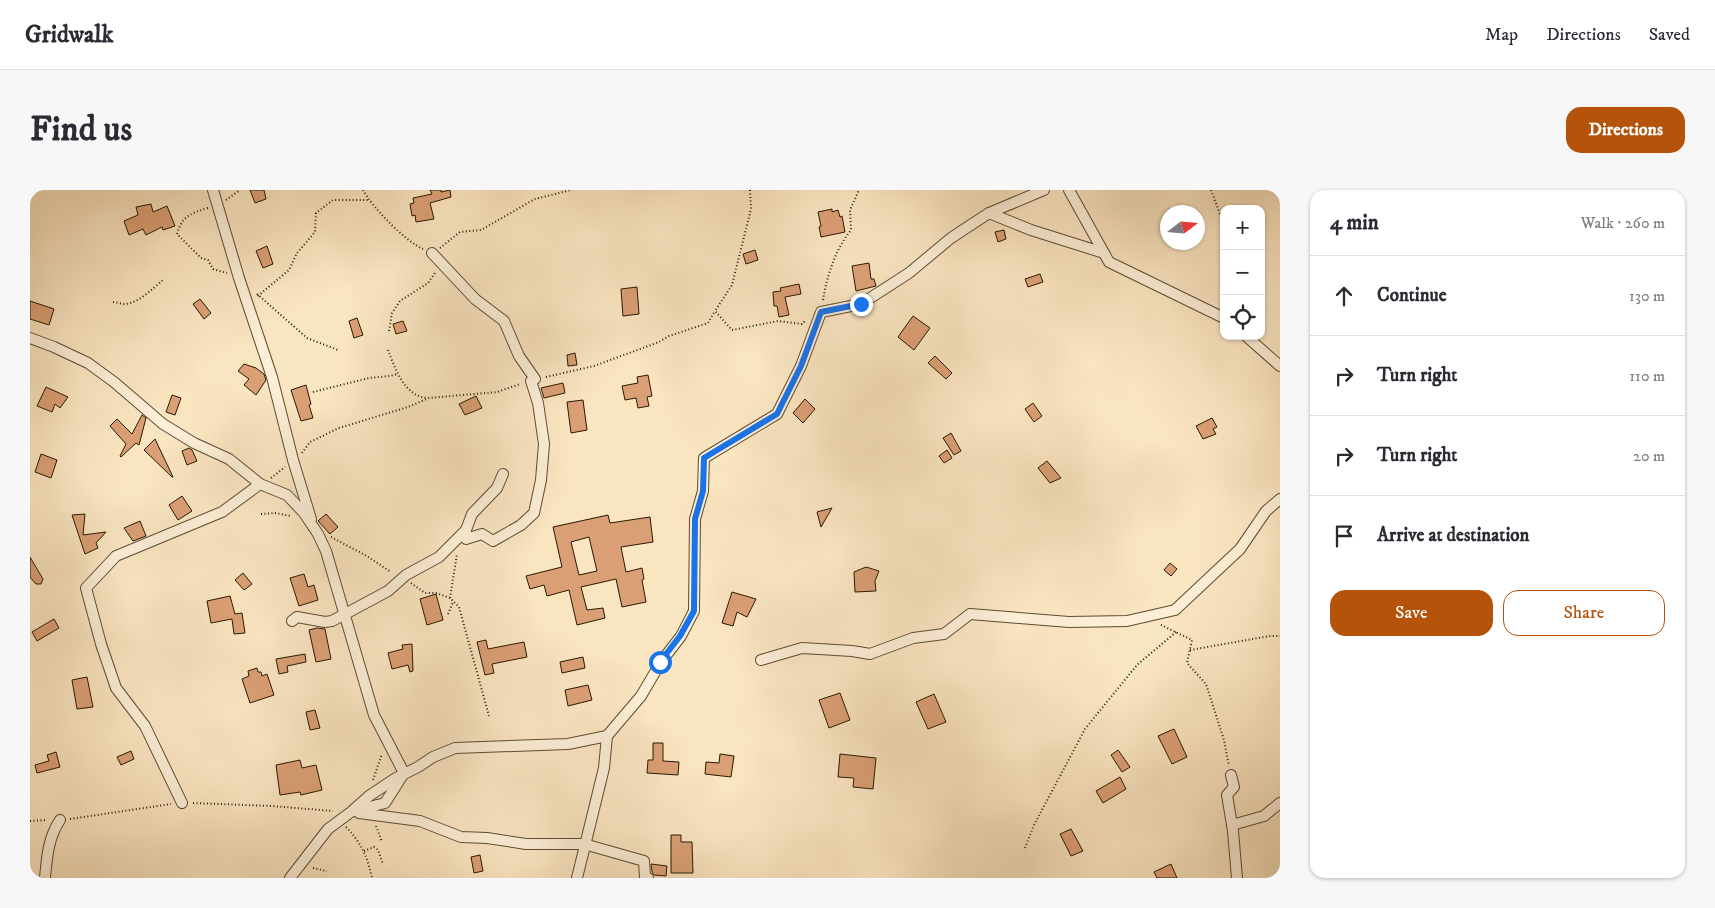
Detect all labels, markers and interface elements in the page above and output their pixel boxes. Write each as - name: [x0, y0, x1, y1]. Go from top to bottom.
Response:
- text: Gridwalk: [25, 20, 113, 50]
- text: Map: [1485, 24, 1518, 46]
- text: Directions: [1546, 24, 1621, 46]
- text: Saved: [1649, 24, 1690, 46]
- button: Directions: [1566, 107, 1685, 153]
- text: Find us: [30, 108, 132, 152]
- north arrow: [1160, 205, 1205, 250]
- map controls: [1220, 205, 1265, 340]
- button: +: [1220, 205, 1265, 250]
- text: 4 min: [1330, 210, 1379, 236]
- text: Walk · 260 m: [1581, 213, 1665, 233]
- button: −: [1220, 250, 1265, 295]
- icon: ahead: [1330, 282, 1358, 310]
- text: Continue: [1377, 284, 1447, 307]
- text: 130 m: [1629, 286, 1665, 306]
- route end: [850, 293, 873, 316]
- button: locate: [1220, 295, 1265, 340]
- icon: right: [1330, 362, 1358, 390]
- text: Turn right: [1377, 364, 1457, 387]
- text: 110 m: [1629, 366, 1665, 386]
- icon: right: [1330, 442, 1358, 470]
- text: Turn right: [1377, 444, 1457, 467]
- text: 20 m: [1633, 446, 1665, 466]
- icon: arrive: [1330, 522, 1358, 550]
- text: Arrive at destination: [1377, 524, 1529, 547]
- button: Save: [1330, 590, 1493, 636]
- button: Share: [1503, 590, 1665, 636]
- route start: [649, 651, 672, 674]

